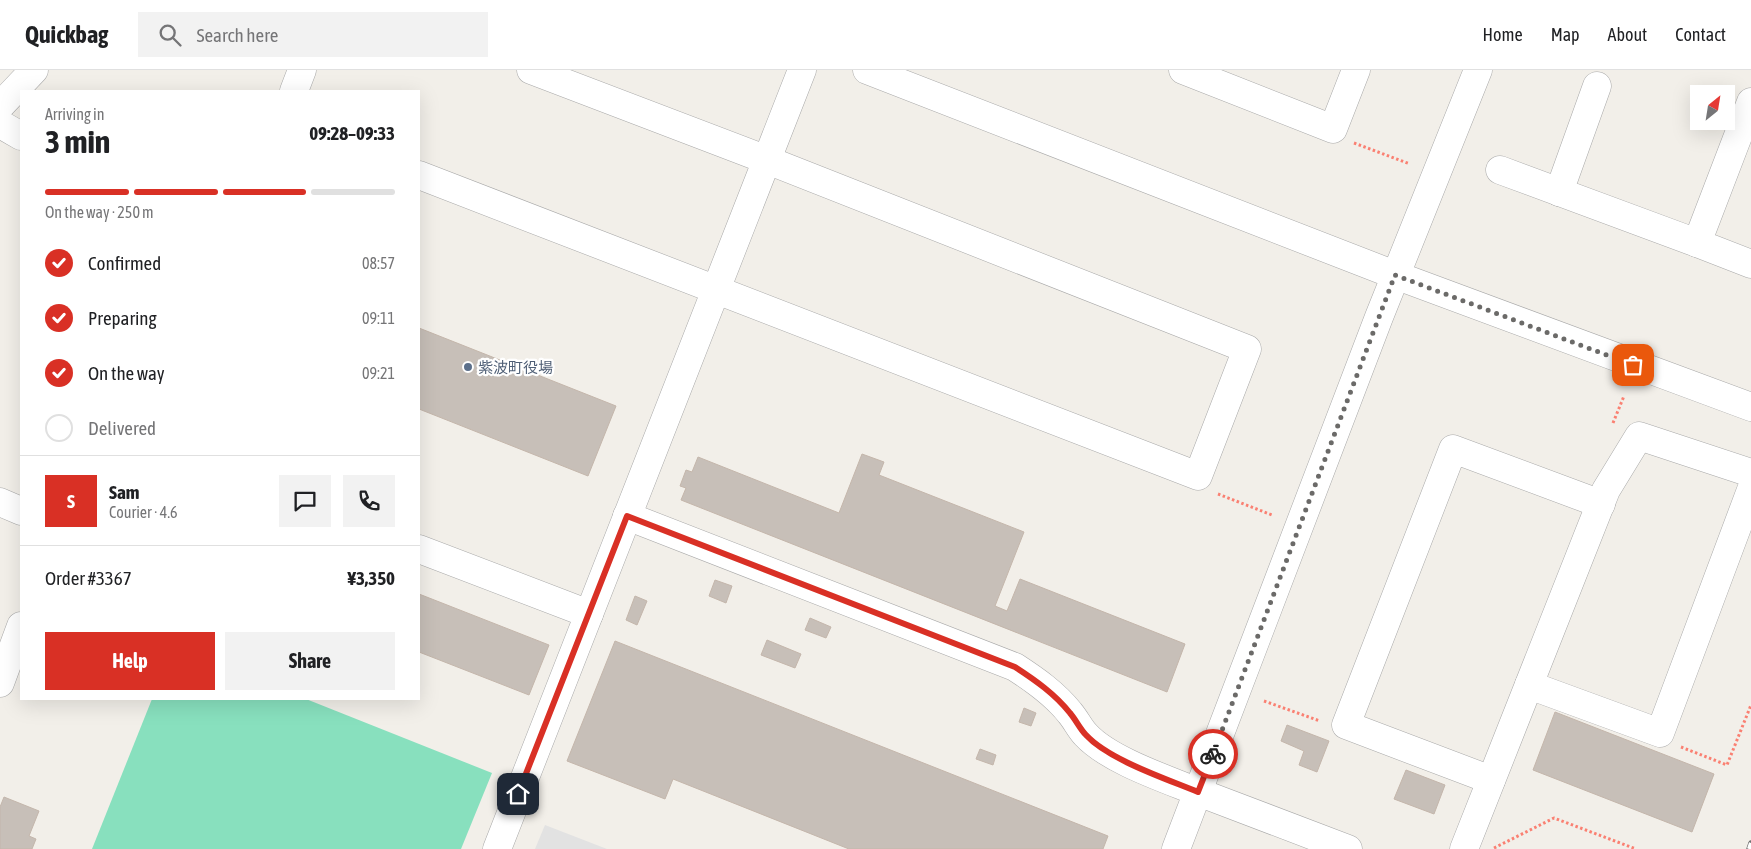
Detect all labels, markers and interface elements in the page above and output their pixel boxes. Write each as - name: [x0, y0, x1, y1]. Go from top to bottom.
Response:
- search box: [138, 12, 488, 57]
- text: Quickbag: [25, 21, 108, 48]
- icon: search: [156, 21, 184, 49]
- text: Search here: [196, 24, 278, 46]
- text: Home: [1483, 24, 1523, 45]
- text: Map: [1551, 24, 1580, 45]
- text: About: [1608, 24, 1647, 45]
- text: Contact: [1675, 24, 1726, 45]
- north arrow: [1690, 85, 1735, 130]
- map controls: [1690, 85, 1735, 130]
- text: Arriving in: [45, 105, 105, 123]
- text: 09:28–09:33: [309, 122, 395, 144]
- text: 3 min: [45, 123, 110, 160]
- text: On the way · 250 m: [45, 203, 154, 221]
- icon: check: [45, 249, 73, 277]
- text: Confirmed: [88, 252, 161, 274]
- text: 08:57: [362, 254, 395, 272]
- icon: check: [45, 304, 73, 332]
- text: Preparing: [88, 307, 157, 329]
- text: 09:11: [362, 309, 395, 327]
- pin: [1612, 344, 1654, 386]
- icon: bag: [1619, 351, 1647, 379]
- icon: check: [45, 359, 73, 387]
- place label: 紫波町役場: [478, 359, 553, 376]
- marker: 紫波町役場: [462, 361, 474, 373]
- text: On the way: [88, 362, 165, 384]
- text: 09:21: [362, 364, 395, 382]
- text: Delivered: [88, 417, 156, 439]
- button: chat: [279, 475, 331, 527]
- button: phone: [343, 475, 395, 527]
- text: Sam: [109, 481, 140, 503]
- text: S: [67, 490, 75, 512]
- text: Courier · 4.6: [109, 503, 178, 521]
- text: Order #3367: [45, 567, 132, 589]
- text: ¥3,350: [347, 567, 395, 589]
- button: Help: [45, 632, 215, 690]
- button: Share: [225, 632, 395, 690]
- courier: [1188, 729, 1238, 779]
- icon: bike: [1199, 740, 1227, 768]
- pin: [497, 773, 539, 815]
- icon: home: [504, 780, 532, 808]

